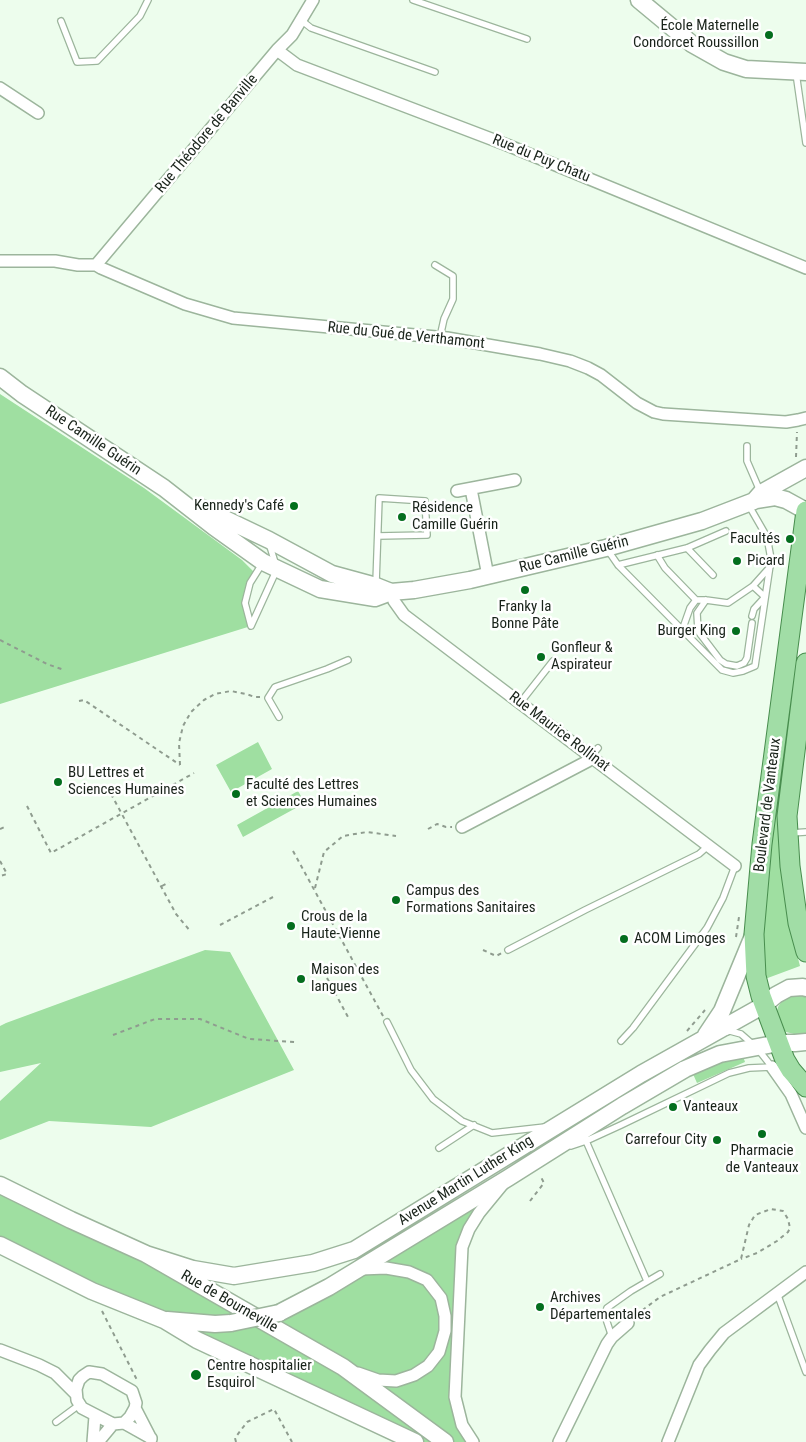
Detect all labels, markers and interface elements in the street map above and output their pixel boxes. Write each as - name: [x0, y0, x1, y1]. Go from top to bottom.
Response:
- place label: École Maternelle Condorcet Roussillon: [633, 17, 759, 52]
- marker: École Maternelle Condorcet Roussillon: [763, 29, 775, 41]
- street label: Rue Théodore de Banville: [152, 71, 262, 197]
- street label: Rue du Puy Chatu: [490, 131, 592, 187]
- street label: Rue du Gué de Verthamont: [327, 319, 485, 353]
- street label: Rue Camille Guérin: [42, 402, 144, 480]
- place label: Kennedy's Café: [194, 497, 284, 515]
- place label: Résidence Camille Guérin: [412, 499, 498, 534]
- marker: Kennedy's Café: [288, 500, 300, 512]
- marker: Résidence Camille Guérin: [396, 511, 408, 523]
- place label: Facultés: [730, 530, 780, 548]
- street label: Rue Camille Guérin: [518, 533, 630, 577]
- marker: Facultés: [784, 533, 796, 545]
- place label: Picard: [747, 552, 785, 570]
- marker: Picard: [731, 555, 743, 567]
- marker: Franky la Bonne Pâte: [519, 584, 531, 596]
- place label: Franky la Bonne Pâte: [491, 598, 559, 633]
- place label: Burger King: [657, 622, 726, 640]
- marker: Burger King: [730, 625, 742, 637]
- place label: Gonfleur & Aspirateur: [551, 639, 613, 674]
- marker: Gonfleur & Aspirateur: [535, 651, 547, 663]
- street label: Rue Maurice Rollinat: [505, 688, 613, 776]
- street label: Boulevard de Vanteaux: [751, 737, 785, 873]
- place label: BU Lettres et Sciences Humaines: [68, 764, 184, 799]
- marker: BU Lettres et Sciences Humaines: [52, 776, 64, 788]
- place label: Faculté des Lettres et Sciences Humaines: [246, 776, 377, 811]
- marker: Faculté des Lettres et Sciences Humaines: [230, 788, 242, 800]
- place label: Campus des Formations Sanitaires: [406, 882, 536, 917]
- marker: Campus des Formations Sanitaires: [390, 894, 402, 906]
- place label: Crous de la Haute-Vienne: [301, 908, 380, 943]
- marker: Crous de la Haute-Vienne: [285, 920, 297, 932]
- place label: ACOM Limoges: [634, 930, 726, 948]
- marker: ACOM Limoges: [618, 933, 630, 945]
- place label: Maison des langues: [311, 961, 379, 996]
- marker: Maison des langues: [295, 973, 307, 985]
- place label: Vanteaux: [683, 1098, 738, 1116]
- marker: Vanteaux: [667, 1101, 679, 1113]
- marker: Pharmacie de Vanteaux: [756, 1128, 768, 1140]
- place label: Carrefour City: [625, 1131, 707, 1149]
- street label: Avenue Martin Luther King: [395, 1132, 537, 1230]
- marker: Carrefour City: [711, 1134, 723, 1146]
- place label: Pharmacie de Vanteaux: [726, 1142, 798, 1177]
- street label: Rue de Bourneville: [177, 1267, 281, 1337]
- place label: Archives Départementales: [550, 1289, 651, 1324]
- marker: Archives Départementales: [534, 1301, 546, 1313]
- place label: Centre hospitalier Esquirol: [207, 1357, 312, 1392]
- marker: Centre hospitalier Esquirol: [189, 1368, 203, 1382]

